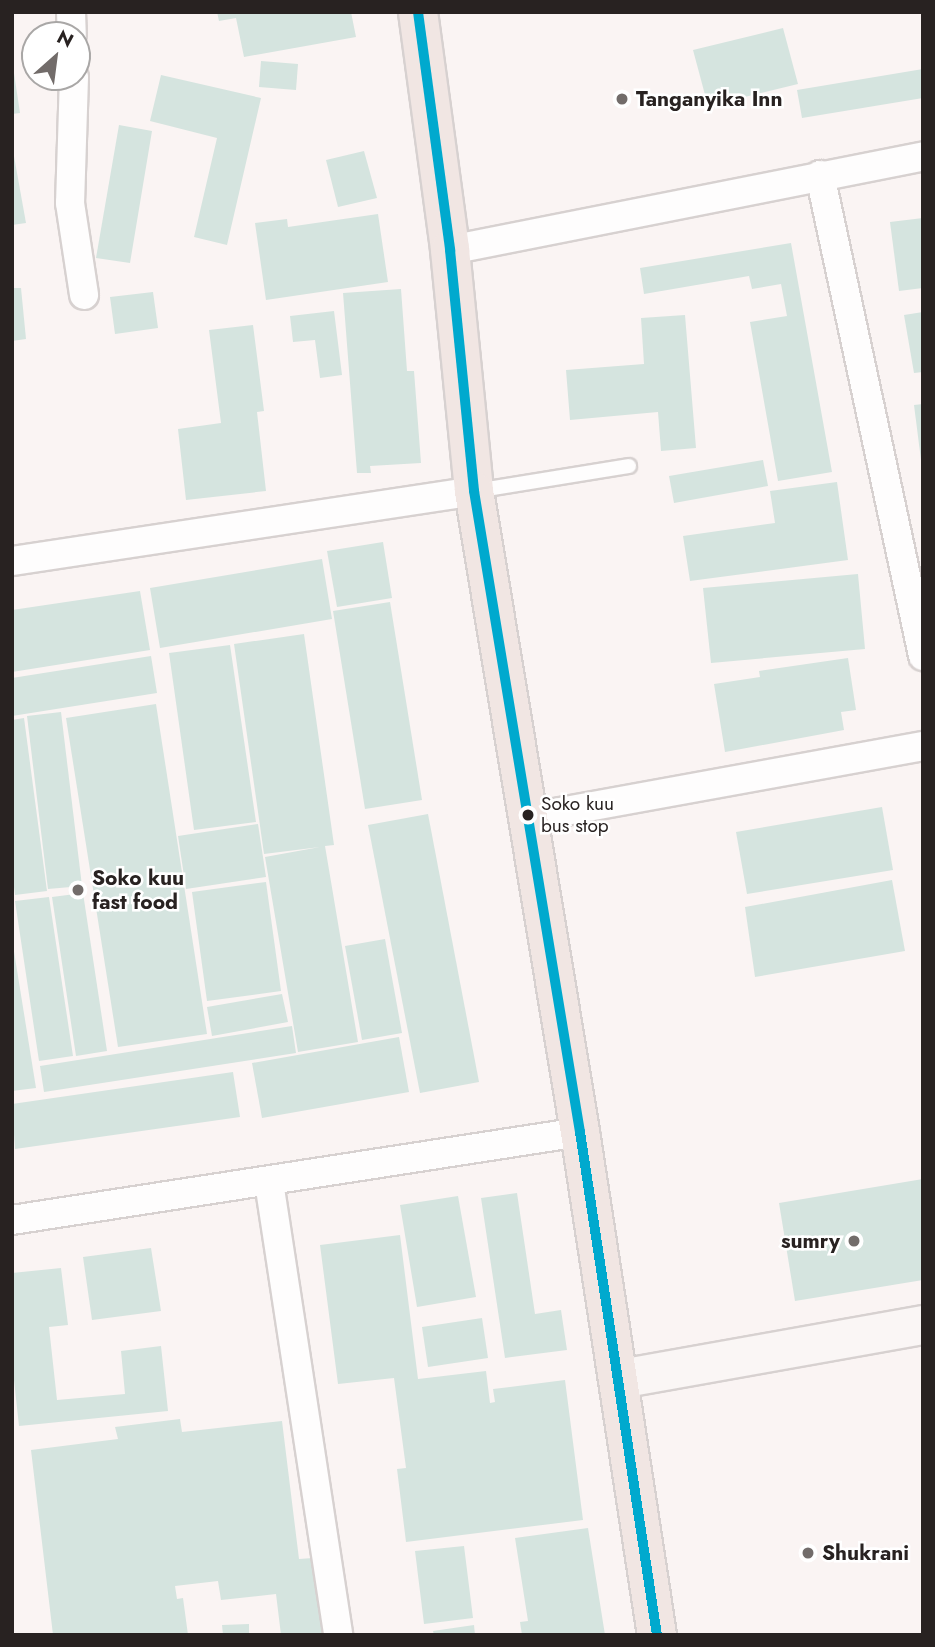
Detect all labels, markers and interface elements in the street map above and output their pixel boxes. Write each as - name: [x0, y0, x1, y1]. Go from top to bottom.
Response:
- north arrow: [21, 21, 91, 91]
- text: N: [52, 23, 78, 54]
- place label: Tanganyika Inn: [636, 86, 783, 112]
- marker: Tanganyika Inn: [614, 91, 630, 107]
- place label: Soko kuu bus stop: [541, 793, 614, 837]
- marker: Soko kuu bus stop: [521, 808, 535, 822]
- place label: Soko kuu fast food: [92, 865, 184, 915]
- marker: Soko kuu fast food: [70, 882, 86, 898]
- place label: sumry: [781, 1228, 840, 1254]
- marker: sumry: [846, 1233, 862, 1249]
- place label: Shukrani: [822, 1540, 909, 1566]
- marker: Shukrani: [800, 1545, 816, 1561]

